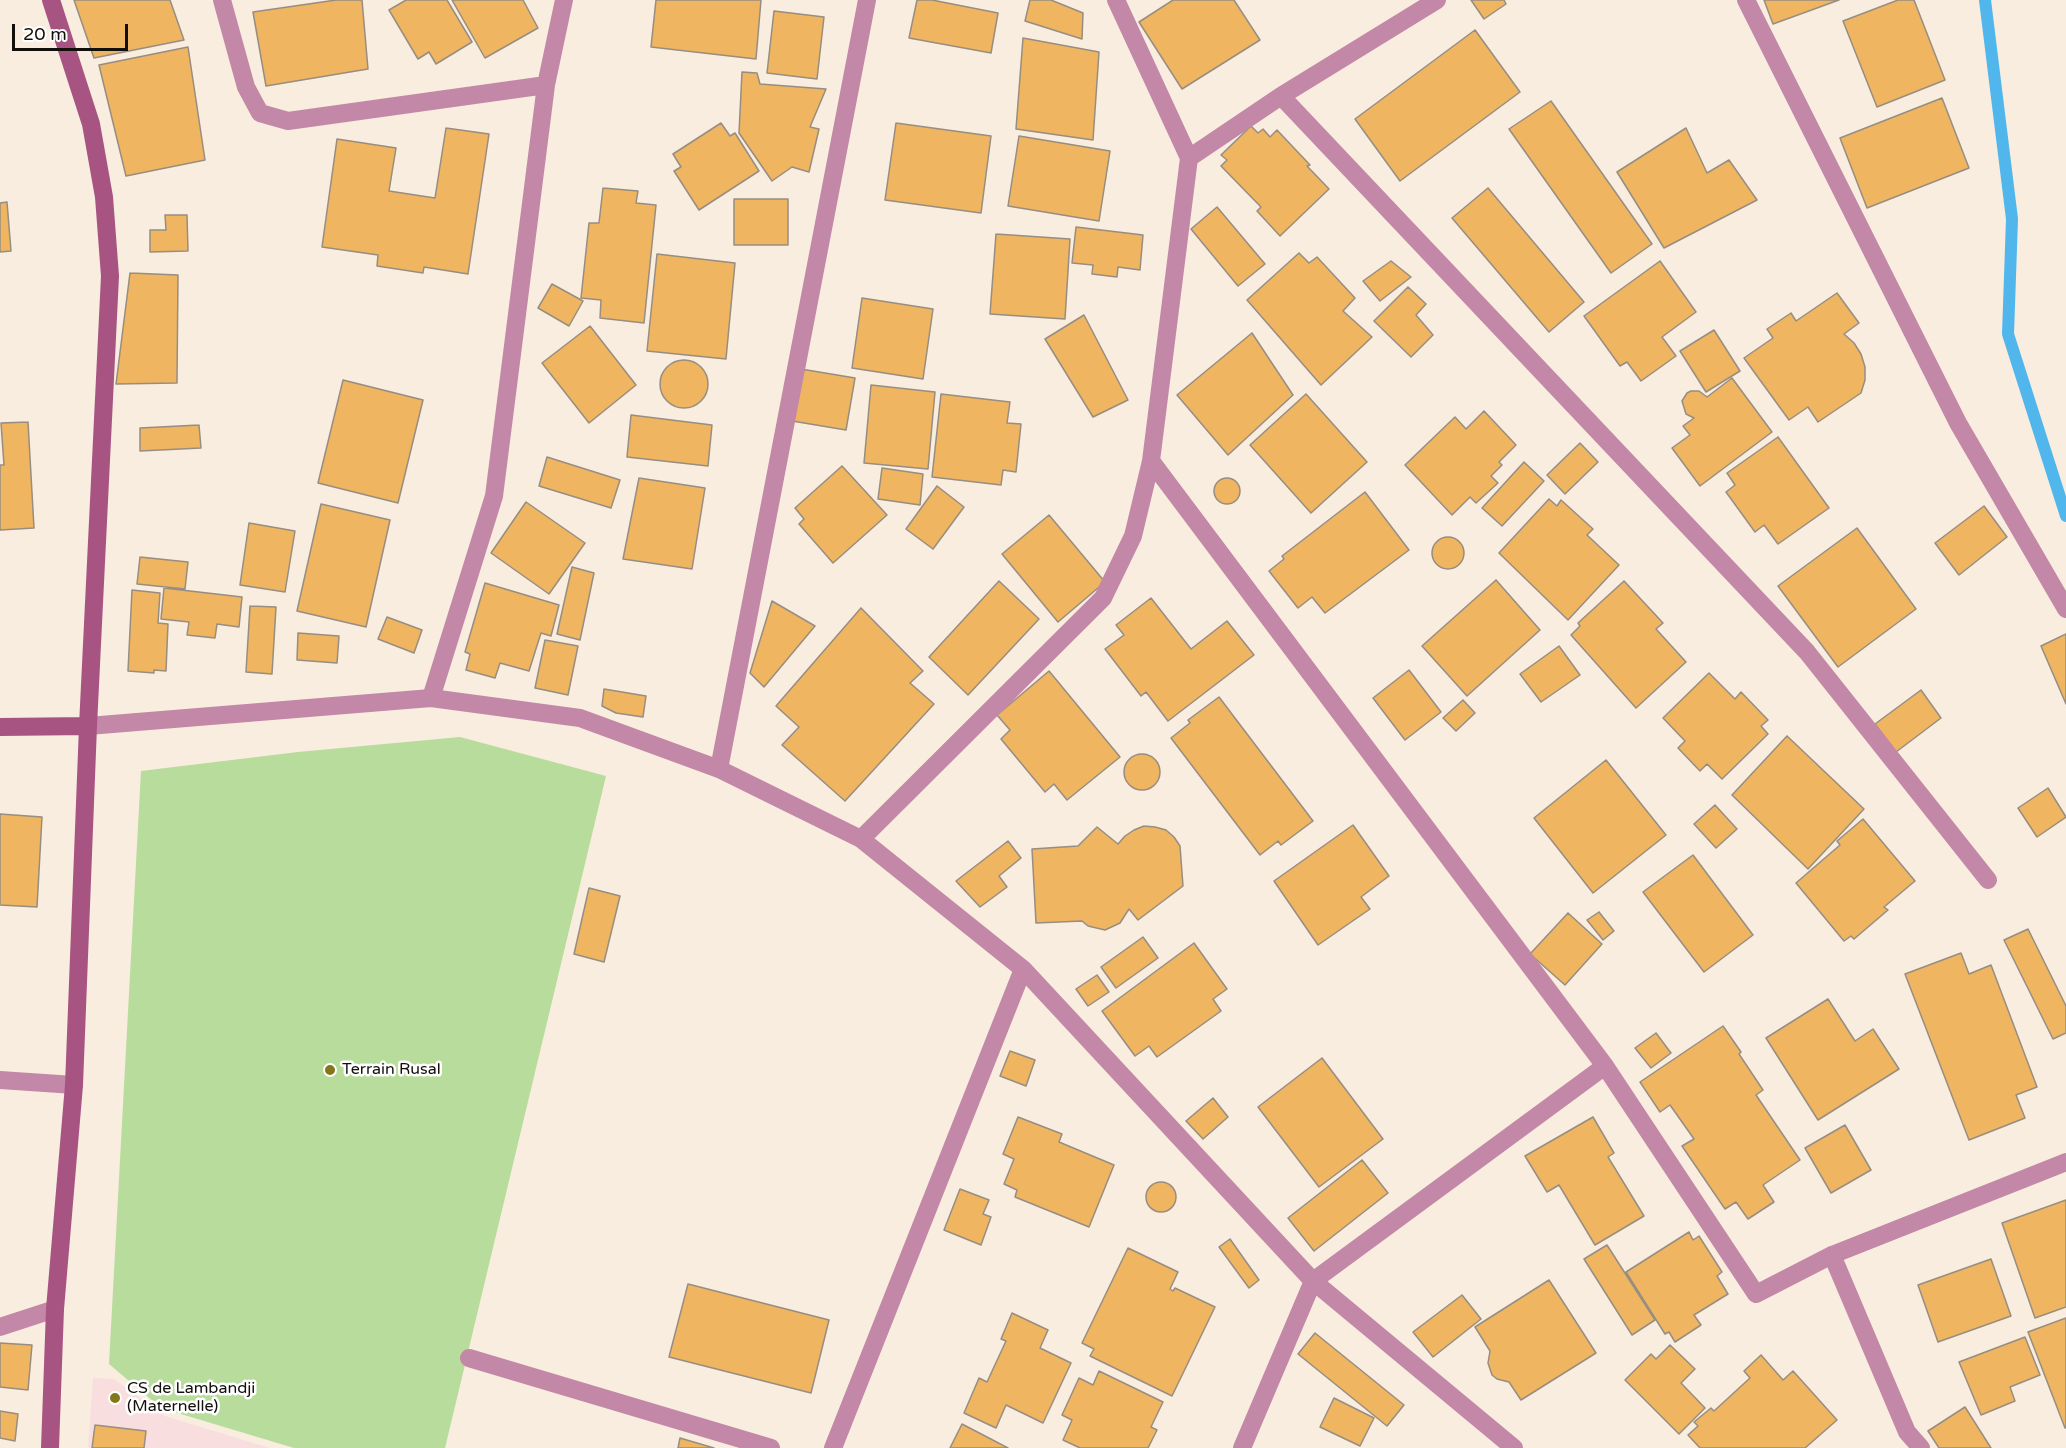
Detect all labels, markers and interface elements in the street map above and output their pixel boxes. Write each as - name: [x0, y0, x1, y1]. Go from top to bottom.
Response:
- scale bar: [15, 12, 130, 50]
- text: 20 m: [23, 23, 67, 45]
- place label: Terrain Rusal: [342, 1060, 441, 1080]
- marker: Terrain Rusal: [323, 1063, 337, 1077]
- place label: CS de Lambandji (Maternelle): [127, 1379, 255, 1417]
- marker: CS de Lambandji (Maternelle): [108, 1391, 122, 1405]

